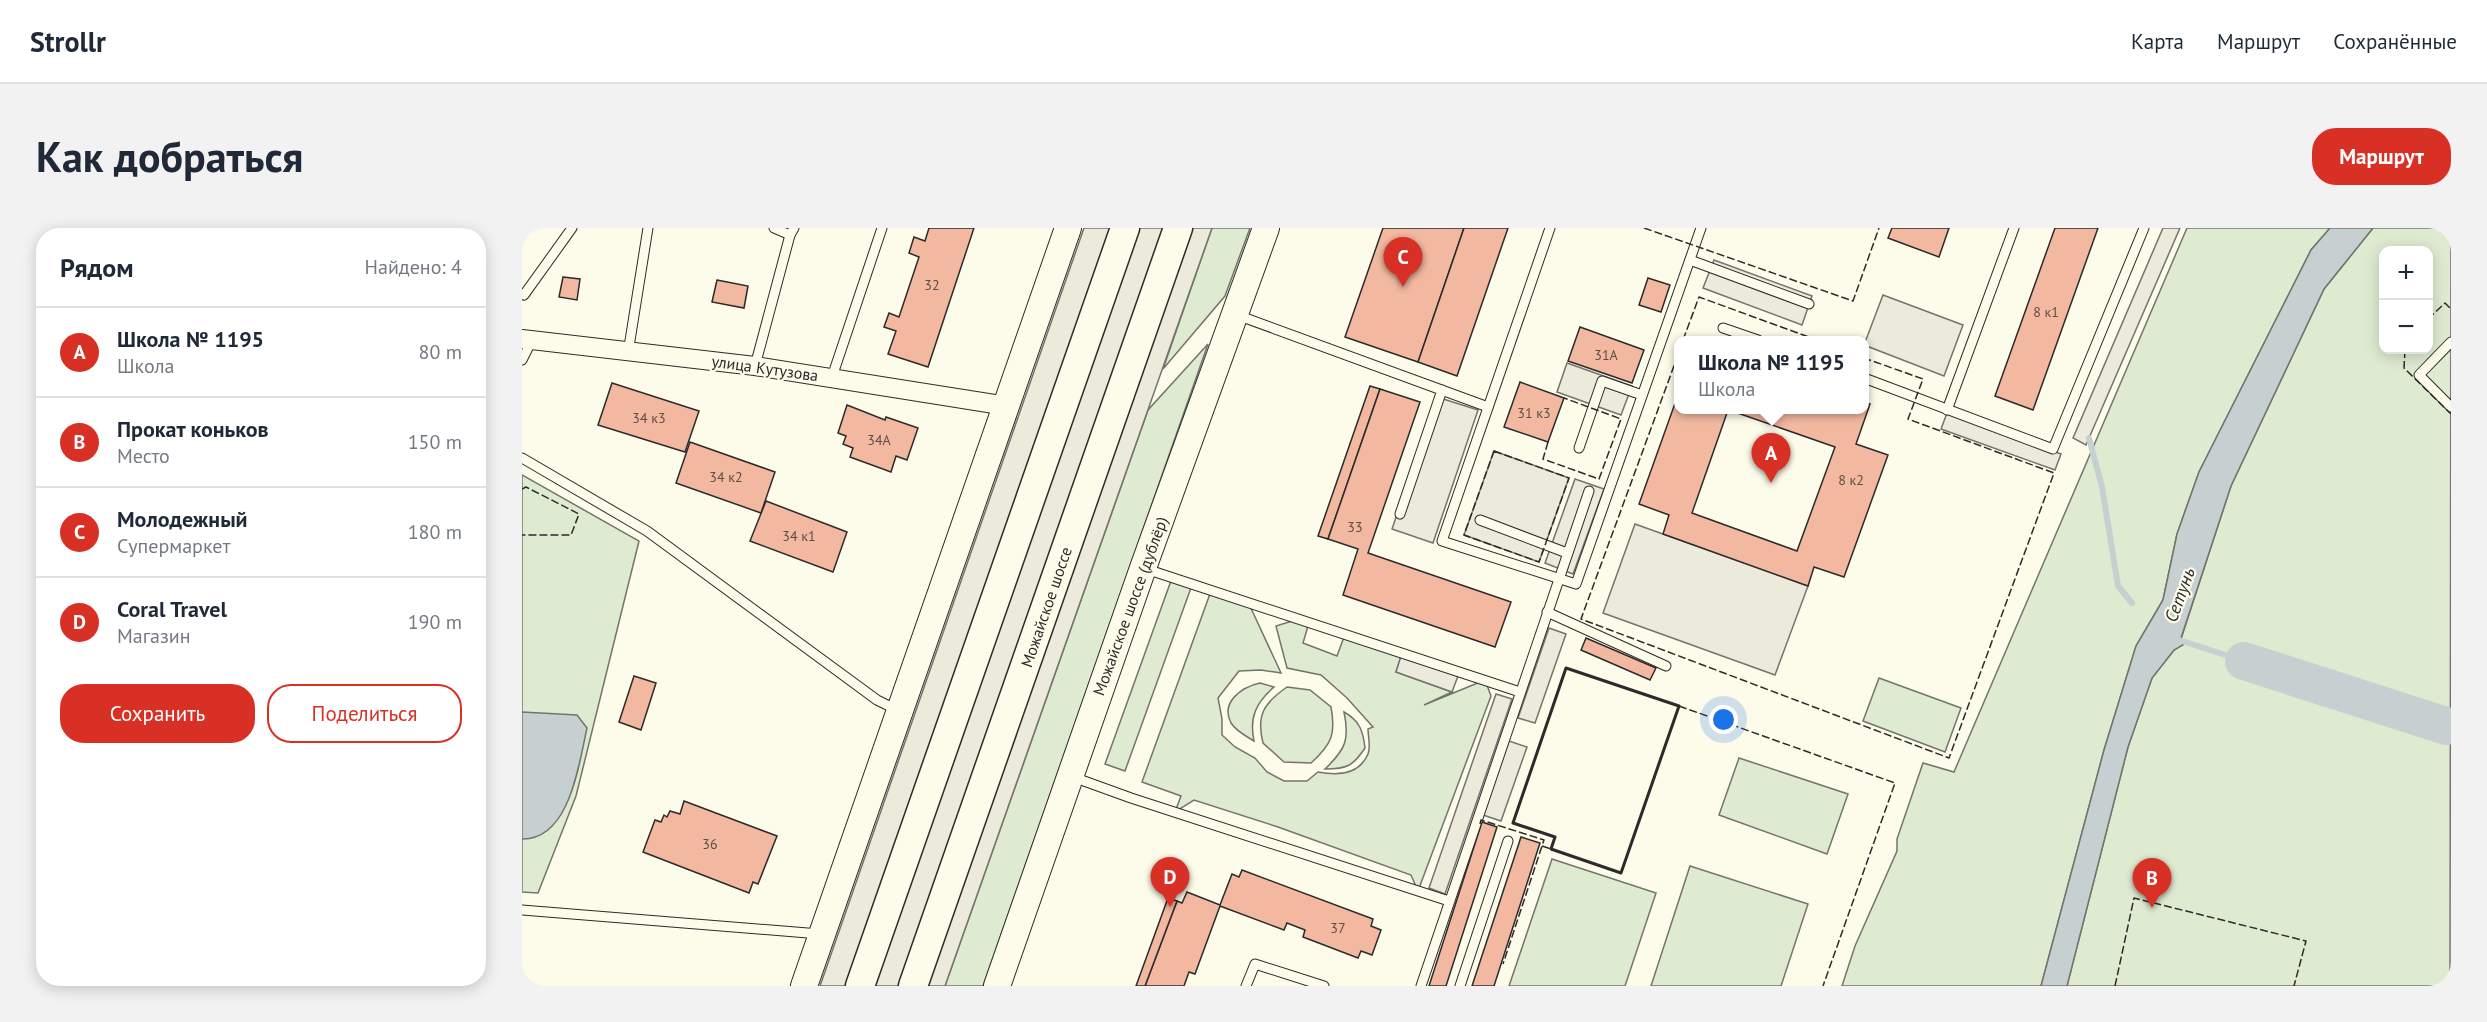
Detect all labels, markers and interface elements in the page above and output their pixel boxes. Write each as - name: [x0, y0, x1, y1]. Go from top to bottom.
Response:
- text: Strollr: [30, 23, 106, 60]
- text: Карта: [2131, 28, 2184, 55]
- text: Маршрут: [2217, 28, 2300, 55]
- text: Сохранённые: [2333, 28, 2457, 55]
- button: Маршрут: [2312, 128, 2451, 185]
- text: Как добраться: [36, 129, 303, 184]
- pin: C: [1384, 238, 1422, 287]
- map controls: [2379, 246, 2433, 354]
- button: +: [2379, 246, 2433, 300]
- text: Рядом: [60, 251, 134, 284]
- text: Найдено: 4: [365, 254, 462, 280]
- house number: 32: [924, 276, 940, 294]
- button: −: [2379, 300, 2433, 354]
- house number: 8 к1: [2033, 303, 2059, 321]
- text: Школа № 1195: [117, 325, 264, 353]
- popup: [1674, 336, 1869, 414]
- text: A: [73, 339, 86, 365]
- text: 80 m: [419, 339, 462, 365]
- house number: 31А: [1594, 346, 1619, 364]
- text: Школа № 1195: [1698, 348, 1845, 376]
- street label: улица Кутузова: [710, 351, 820, 385]
- text: Школа: [117, 353, 174, 379]
- text: Школа: [1698, 376, 1755, 402]
- house number: 31 к3: [1517, 404, 1551, 422]
- house number: 34 к3: [632, 409, 666, 427]
- text: Прокат коньков: [117, 415, 269, 443]
- text: B: [74, 429, 85, 455]
- text: 150 m: [408, 429, 462, 455]
- house number: 34А: [867, 431, 892, 449]
- pin: A: [1752, 434, 1790, 483]
- text: Место: [117, 443, 170, 469]
- house number: 34 к2: [709, 468, 743, 486]
- house number: 8 к2: [1838, 471, 1864, 489]
- text: Молодежный: [117, 505, 248, 533]
- street label: Можайское шоссе (дублёр): [1088, 514, 1172, 698]
- house number: 33: [1347, 518, 1363, 536]
- text: C: [74, 519, 85, 545]
- text: 180 m: [408, 519, 462, 545]
- house number: 34 к1: [782, 527, 816, 545]
- text: Супермаркет: [117, 533, 230, 559]
- street label: Можайское шоссе: [1016, 544, 1076, 670]
- water label: Сетунь: [2159, 564, 2200, 625]
- text: Coral Travel: [117, 595, 227, 623]
- text: D: [73, 609, 86, 635]
- text: 190 m: [408, 609, 462, 635]
- text: Магазин: [117, 623, 191, 649]
- button: Сохранить: [60, 684, 255, 743]
- button: Поделиться: [267, 684, 462, 743]
- your location: [1709, 705, 1738, 734]
- house number: 36: [702, 835, 718, 853]
- pin: D: [1150, 858, 1190, 907]
- pin: B: [2132, 858, 2172, 908]
- house number: 37: [1330, 919, 1346, 937]

